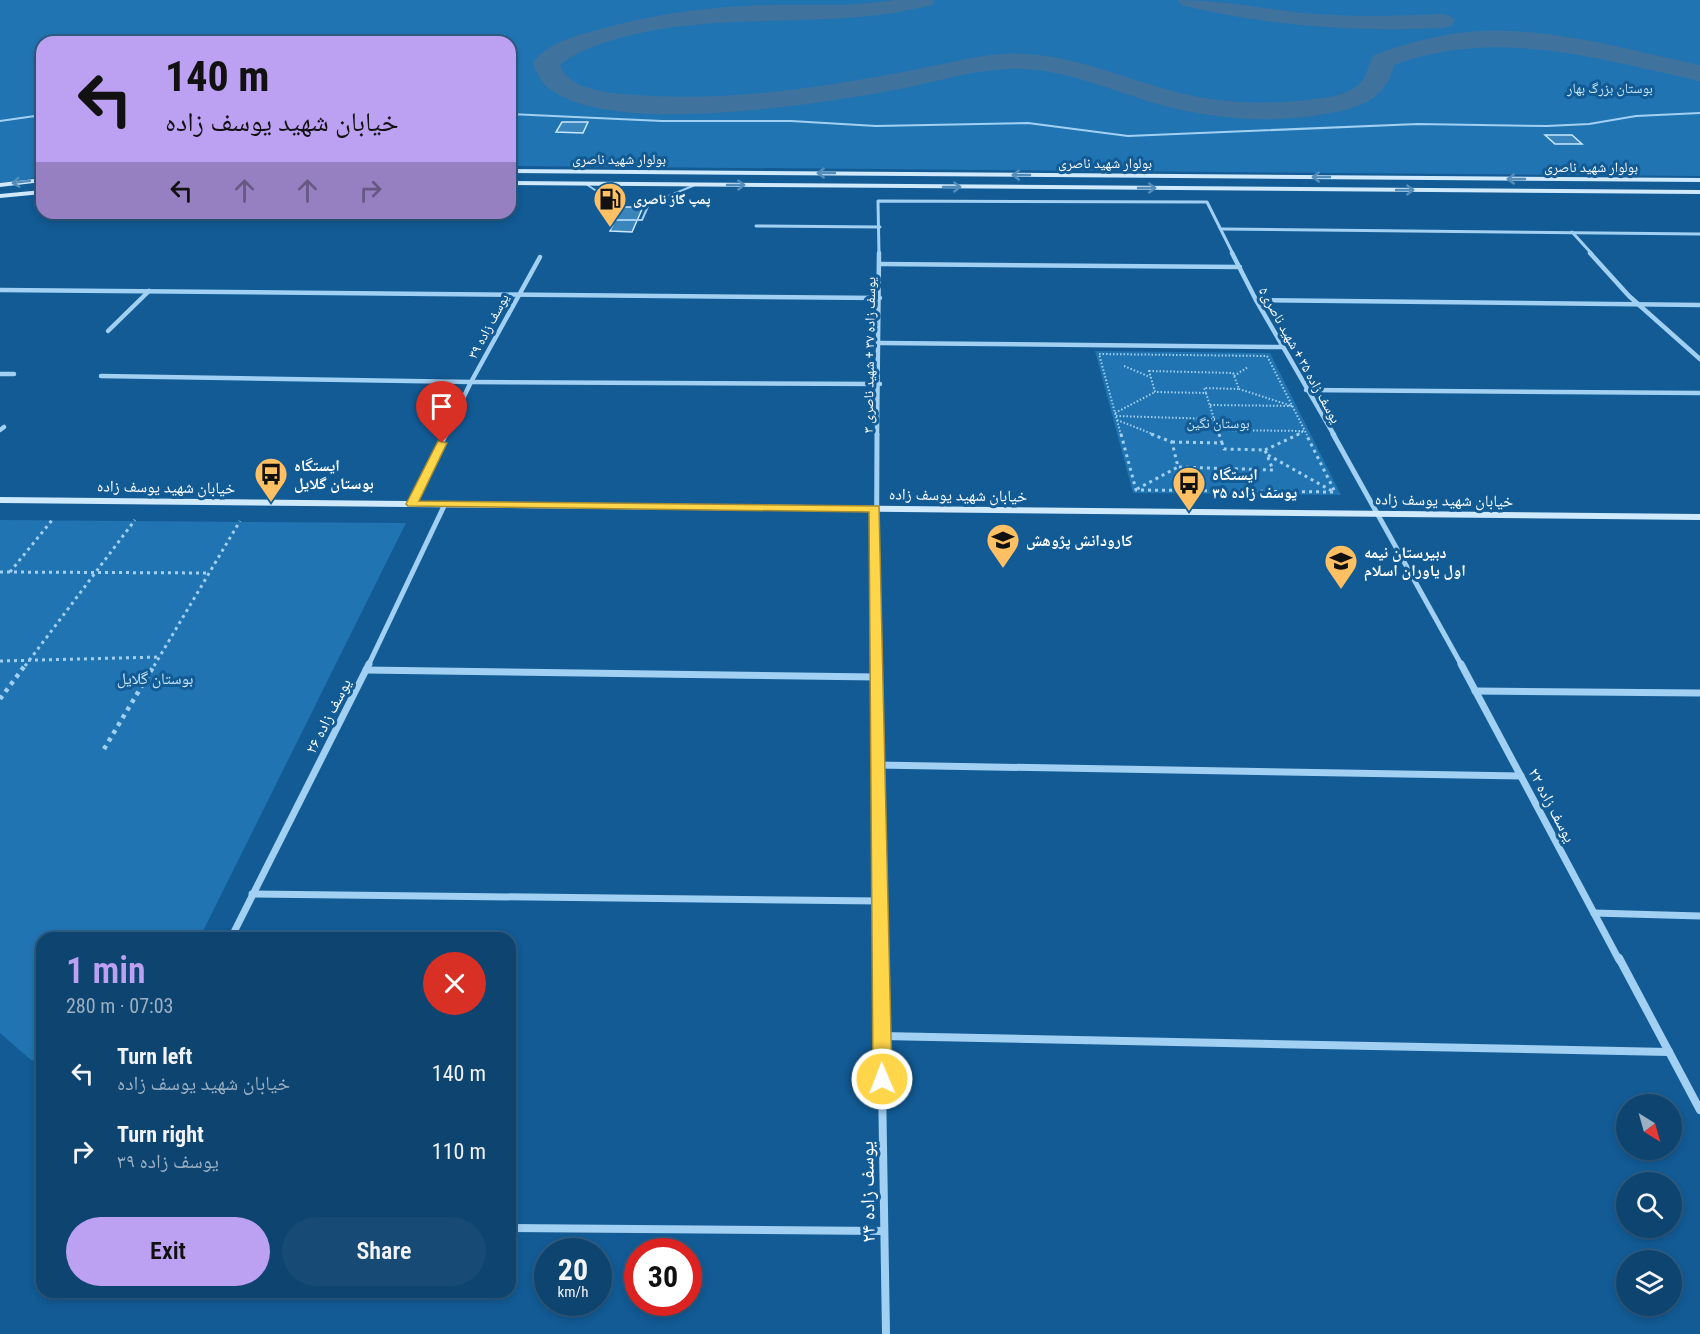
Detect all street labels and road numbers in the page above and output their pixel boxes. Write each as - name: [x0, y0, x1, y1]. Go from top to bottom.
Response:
- street label: بولوار شهید ناصری: [572, 151, 666, 168]
- street label: بولوار شهید ناصری: [1058, 155, 1152, 172]
- street label: بولوار شهید ناصری: [1544, 159, 1638, 176]
- street label: یوسف زاده ۳۷ + شهید ناصری ۳: [860, 277, 879, 433]
- street label: یوسف زاده ۳۵ + شهید ناصری۵: [1255, 284, 1344, 426]
- street label: یوسف زاده ۳۹: [464, 291, 513, 362]
- street label: خیابان شهید یوسف زاده: [97, 476, 235, 499]
- street label: خیابان شهید یوسف زاده: [889, 484, 1027, 507]
- street label: خیابان شهید یوسف زاده: [1375, 489, 1513, 512]
- street label: یوسف زاده ۲۶: [301, 675, 355, 757]
- street label: یوسف زاده ۲۲: [1524, 765, 1580, 845]
- street label: یوسف زاده ۲۴: [854, 1141, 880, 1243]

